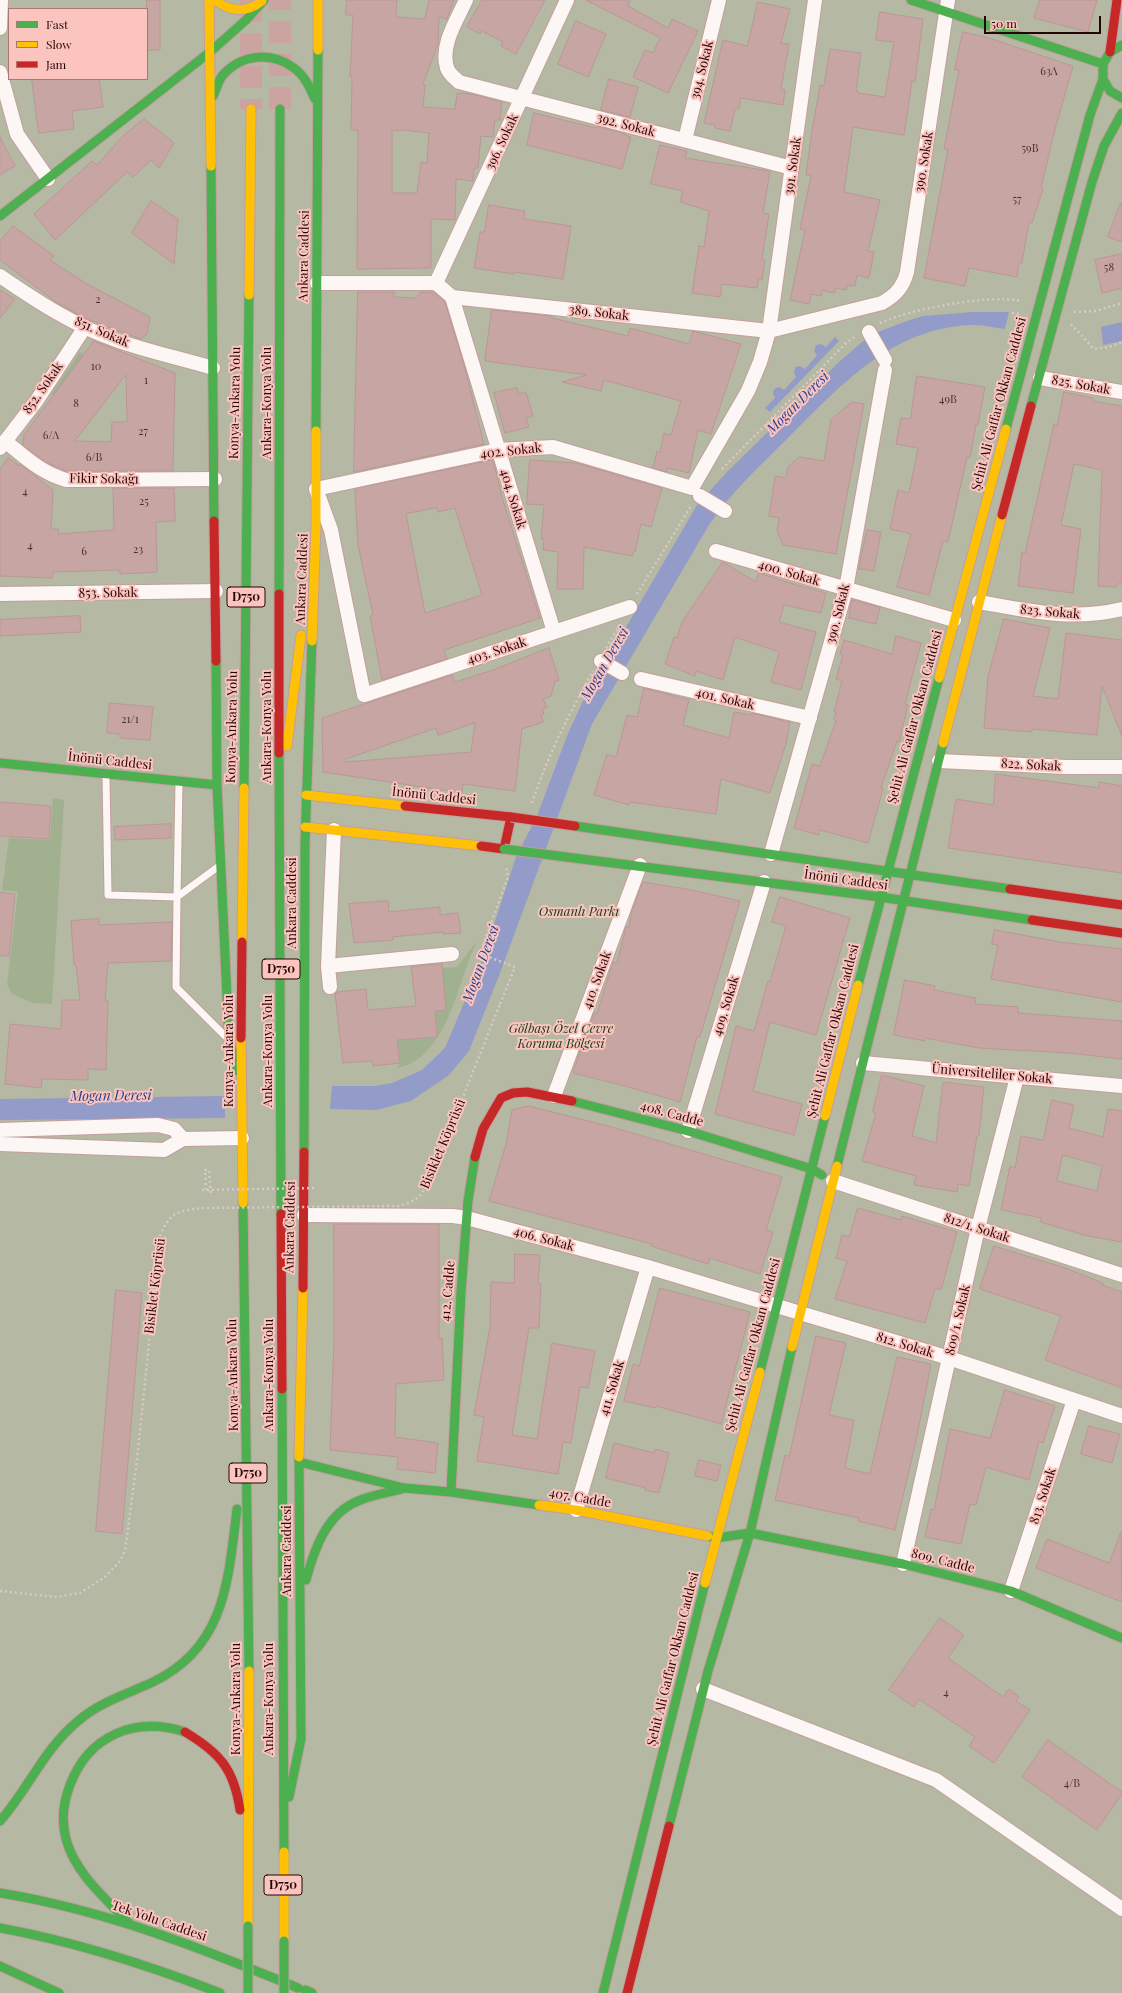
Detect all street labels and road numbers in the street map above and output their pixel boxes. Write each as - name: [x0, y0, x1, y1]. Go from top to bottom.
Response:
- street label: 394. Sokak: [687, 39, 717, 101]
- street label: 392. Sokak: [595, 110, 657, 140]
- street label: 396. Sokak: [482, 111, 522, 173]
- street label: 390. Sokak: [911, 130, 937, 194]
- street label: 391. Sokak: [781, 136, 805, 196]
- street label: Ankara Caddesi: [295, 210, 313, 302]
- street label: 389. Sokak: [568, 302, 630, 324]
- street label: 851. Sokak: [72, 313, 132, 351]
- street label: Şehit Ali Gaffar Okkan Caddesi: [968, 316, 1030, 492]
- street label: Konya-Ankara Yolu: [226, 347, 244, 459]
- street label: Ankara-Konya Yolu: [259, 347, 275, 459]
- street label: 852. Sokak: [20, 359, 66, 417]
- street label: 825. Sokak: [1050, 372, 1112, 398]
- street label: 402. Sokak: [480, 440, 542, 462]
- street label: 404. Sokak: [497, 467, 529, 531]
- street label: Fikir Sokağı: [69, 471, 139, 487]
- street label: Ankara Caddesi: [293, 533, 311, 625]
- street label: 400. Sokak: [756, 557, 822, 589]
- street label: 390. Sokak: [823, 582, 853, 646]
- street label: 853. Sokak: [78, 585, 138, 601]
- road number: D750: [227, 587, 265, 607]
- street label: 823. Sokak: [1019, 602, 1081, 622]
- street label: Şehit Ali Gaffar Okkan Caddesi: [884, 629, 946, 805]
- street label: 403. Sokak: [465, 634, 529, 668]
- street label: Konya-Ankara Yolu: [223, 671, 241, 783]
- street label: Ankara-Konya Yolu: [259, 671, 275, 783]
- street label: 401. Sokak: [694, 685, 756, 713]
- street label: İnönü Caddesi: [67, 749, 153, 773]
- street label: 822. Sokak: [1000, 756, 1062, 774]
- street label: İnönü Caddesi: [391, 784, 477, 808]
- street label: Ankara Caddesi: [284, 857, 300, 949]
- street label: İnönü Caddesi: [803, 866, 889, 894]
- street label: Şehit Ali Gaffar Okkan Caddesi: [804, 942, 862, 1120]
- street label: 410. Sokak: [579, 949, 615, 1011]
- road number: D750: [262, 959, 300, 979]
- street label: 409. Sokak: [709, 974, 743, 1038]
- street label: Konya-Ankara Yolu: [221, 995, 237, 1107]
- street label: Ankara-Konya Yolu: [260, 995, 276, 1107]
- street label: Üniversiteliler Sokak: [931, 1061, 1053, 1087]
- street label: Bisiklet Köprüsü: [417, 1097, 469, 1191]
- street label: 408. Cadde: [639, 1098, 705, 1130]
- street label: Ankara Caddesi: [281, 1181, 299, 1273]
- street label: 812/1. Sokak: [942, 1210, 1012, 1246]
- street label: 406. Sokak: [512, 1223, 576, 1255]
- street label: Bisiklet Köprüsü: [141, 1237, 169, 1335]
- street label: Şehit Ali Gaffar Okkan Caddesi: [722, 1257, 784, 1433]
- street label: 412. Cadde: [438, 1260, 458, 1322]
- street label: 809/1. Sokak: [942, 1283, 974, 1357]
- street label: Konya-Ankara Yolu: [224, 1319, 242, 1431]
- street label: Ankara-Konya Yolu: [261, 1319, 277, 1431]
- street label: 812. Sokak: [875, 1329, 935, 1361]
- street label: 411. Sokak: [596, 1358, 628, 1418]
- road number: D750: [229, 1463, 267, 1483]
- street label: 813. Sokak: [1027, 1466, 1059, 1526]
- street label: 407. Cadde: [548, 1485, 612, 1511]
- street label: Ankara Caddesi: [279, 1505, 295, 1597]
- street label: 809. Cadde: [910, 1546, 976, 1576]
- street label: Şehit Ali Gaffar Okkan Caddesi: [644, 1570, 702, 1748]
- street label: Konya-Ankara Yolu: [228, 1643, 244, 1755]
- street label: Ankara-Konya Yolu: [261, 1643, 277, 1755]
- road number: D750: [264, 1875, 302, 1895]
- street label: Tek Yolu Caddesi: [109, 1897, 209, 1945]

